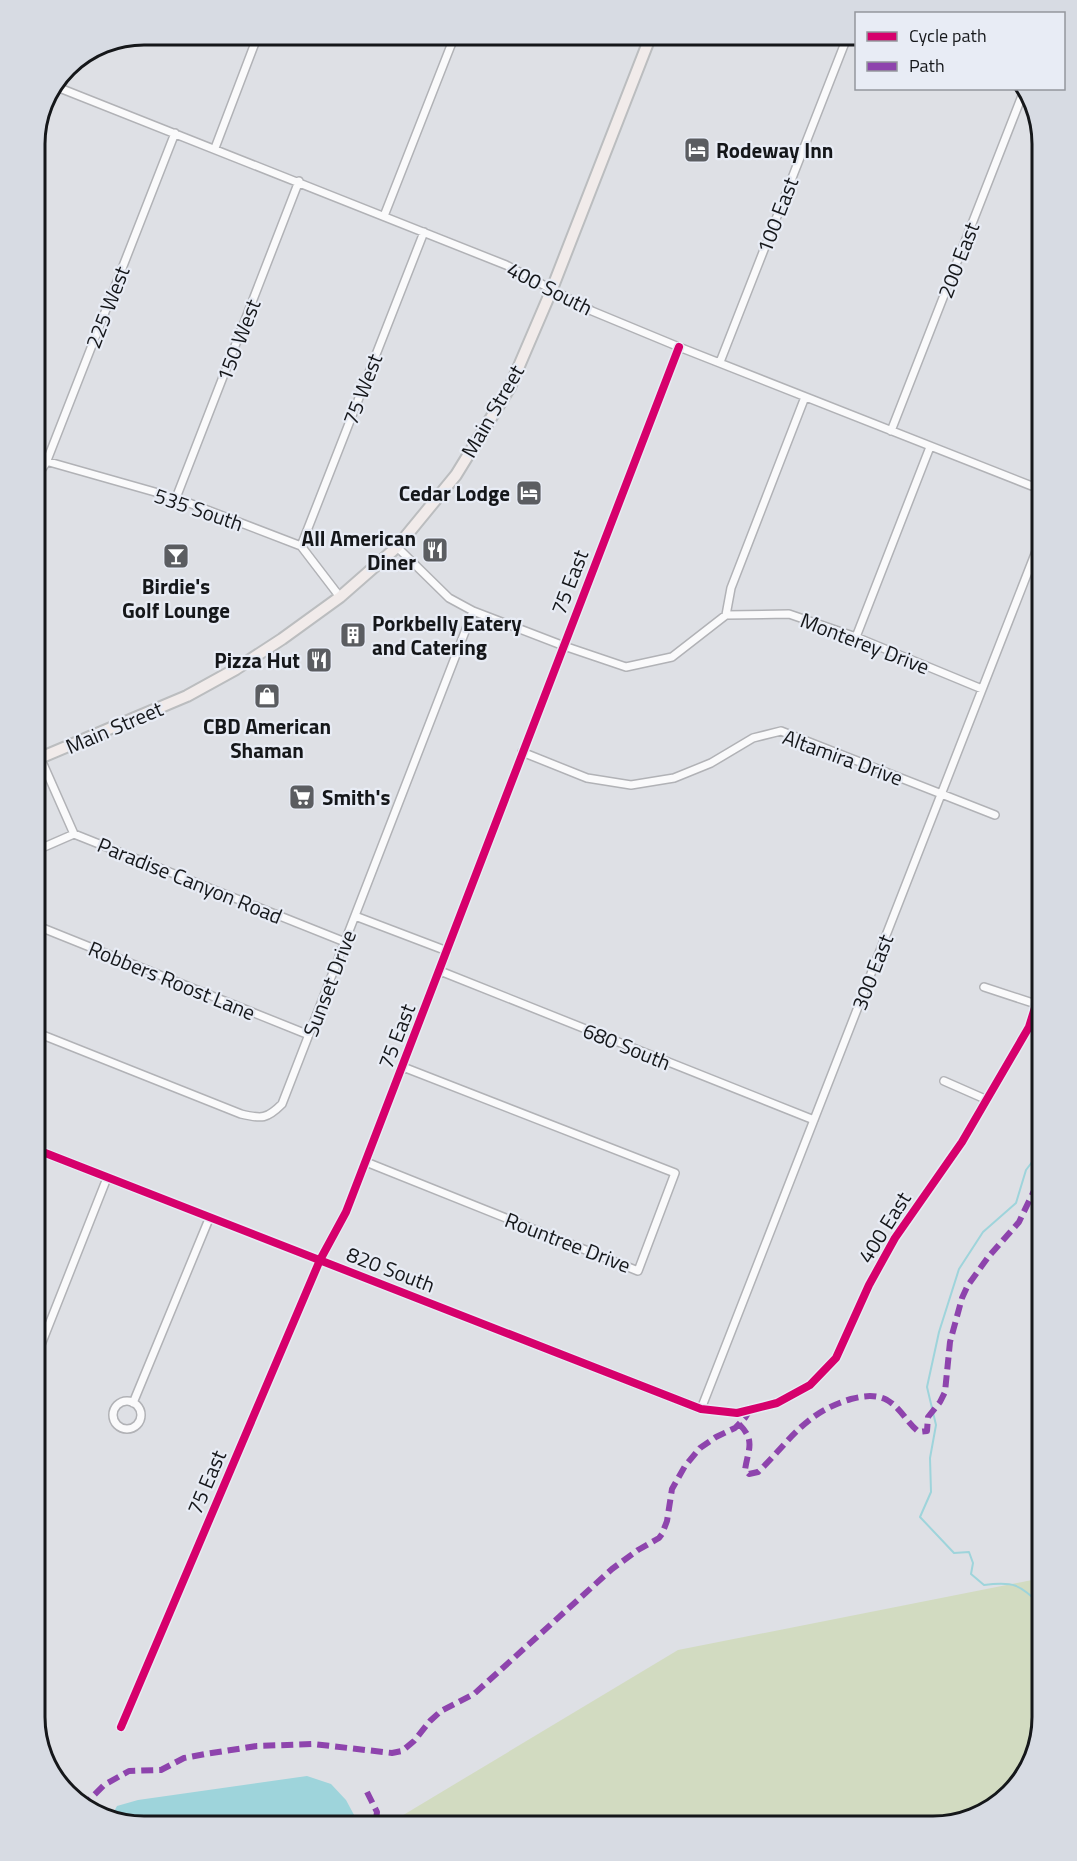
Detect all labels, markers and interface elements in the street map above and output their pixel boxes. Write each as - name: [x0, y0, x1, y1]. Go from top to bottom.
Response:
- legend: [855, 12, 1065, 90]
- text: Cycle path: [909, 22, 987, 49]
- text: Path: [909, 52, 945, 79]
- place label: Rodeway Inn: [716, 134, 833, 166]
- hotel icon: Rodeway Inn: [682, 135, 712, 165]
- street label: 100 East: [748, 172, 806, 258]
- street label: 200 East: [929, 217, 987, 303]
- street label: 400 South: [502, 253, 598, 323]
- street label: 225 West: [77, 261, 138, 353]
- street label: 150 West: [208, 294, 269, 386]
- street label: 75 West: [334, 348, 390, 429]
- street label: Main Street: [452, 358, 532, 464]
- place label: Cedar Lodge: [399, 477, 510, 509]
- hotel icon: Cedar Lodge: [514, 478, 544, 508]
- street label: 535 South: [150, 479, 248, 539]
- place label: All American Diner: [301, 522, 416, 578]
- restaurant icon: All American Diner: [420, 535, 450, 565]
- bar icon: Birdie's Golf Lounge: [161, 541, 191, 571]
- street label: 75 East: [542, 544, 596, 619]
- place label: Birdie's Golf Lounge: [122, 570, 230, 626]
- street label: Monterey Drive: [796, 604, 934, 682]
- place label: Porkbelly Eatery and Catering: [372, 607, 522, 663]
- building icon: Porkbelly Eatery and Catering: [338, 620, 368, 650]
- place label: Pizza Hut: [214, 644, 300, 676]
- restaurant icon: Pizza Hut: [304, 645, 334, 675]
- shop icon: CBD American Shaman: [252, 681, 282, 711]
- street label: Main Street: [60, 692, 168, 762]
- place label: CBD American Shaman: [203, 710, 331, 766]
- street label: Altamira Drive: [778, 720, 908, 794]
- place label: Smith's: [322, 781, 391, 813]
- supermarket icon: Smith's: [287, 782, 317, 812]
- street label: Paradise Canyon Road: [93, 828, 287, 932]
- street label: Sunset Drive: [294, 925, 364, 1041]
- street label: 300 East: [843, 929, 901, 1015]
- street label: Robbers Roost Lane: [84, 932, 260, 1028]
- street label: 75 East: [369, 998, 423, 1073]
- street label: 680 South: [578, 1014, 676, 1078]
- street label: 400 East: [849, 1184, 919, 1269]
- street label: Rountree Drive: [500, 1203, 636, 1281]
- street label: 820 South: [342, 1238, 440, 1300]
- street label: 75 East: [178, 1444, 234, 1519]

